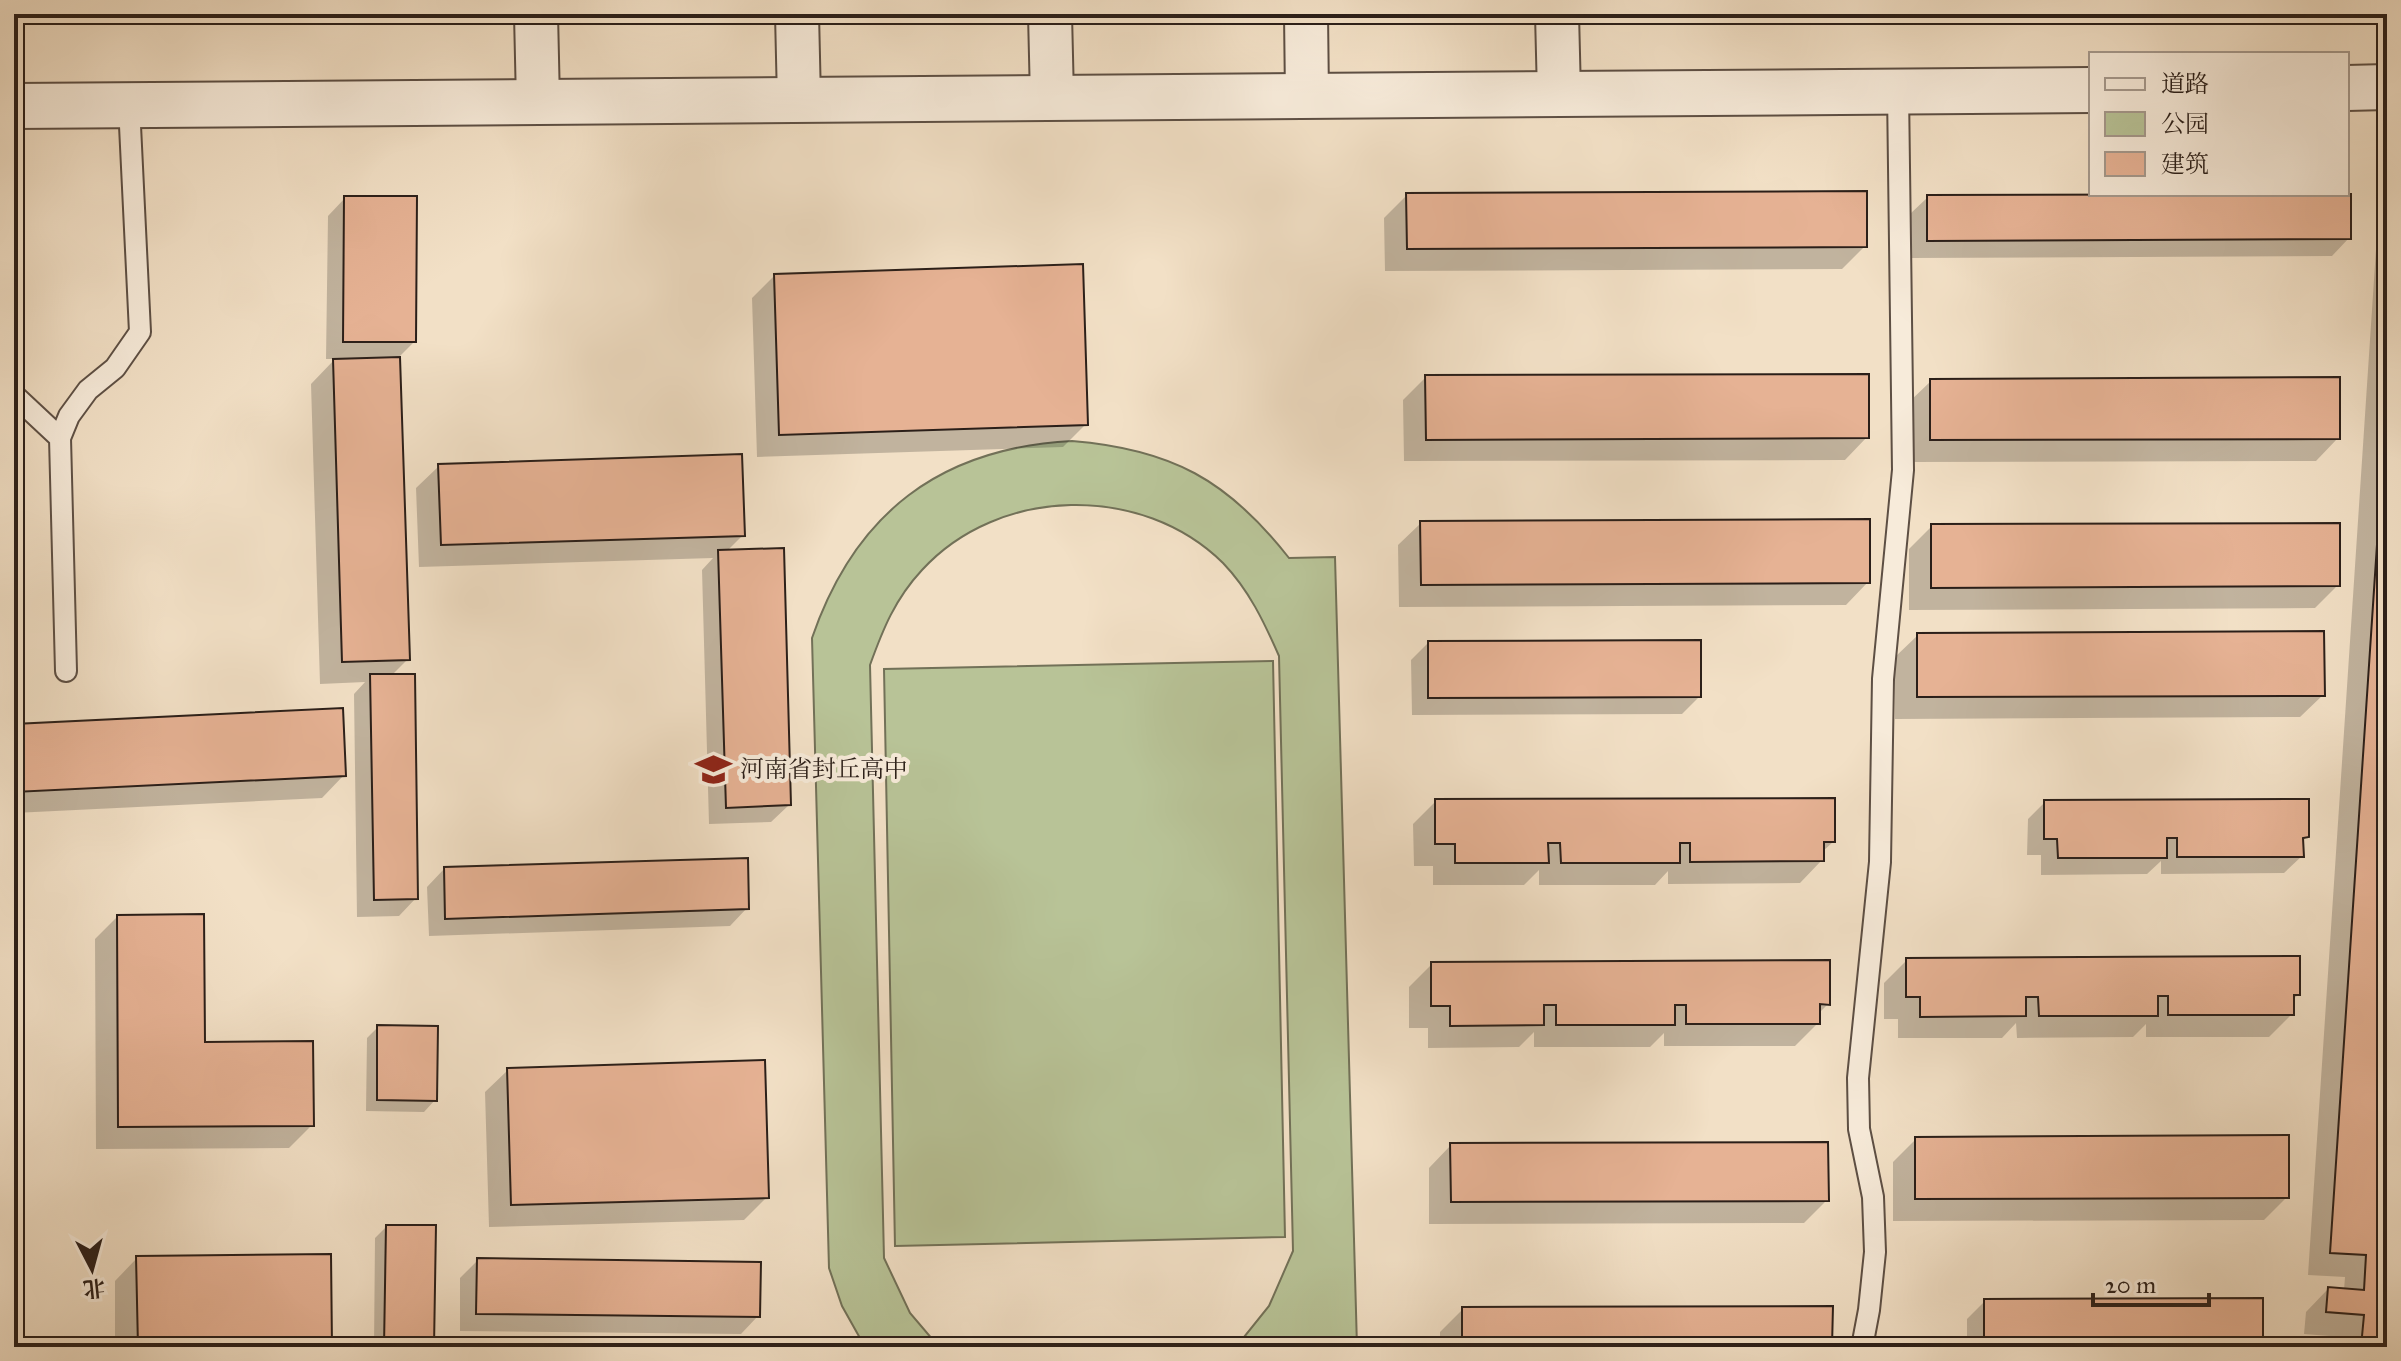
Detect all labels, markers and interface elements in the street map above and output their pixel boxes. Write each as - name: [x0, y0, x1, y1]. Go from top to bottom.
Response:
- legend: [2089, 52, 2349, 196]
- text: 道路: [2161, 69, 2209, 99]
- text: 公园: [2161, 109, 2209, 139]
- text: 建筑: [2161, 149, 2209, 179]
- school or university icon: 河南省封丘高中: [695, 750, 733, 788]
- place label: 河南省封丘高中: [740, 754, 908, 784]
- north arrow: [52, 1229, 132, 1309]
- scale bar: [2093, 1257, 2209, 1307]
- text: 20 m: [2105, 1270, 2156, 1300]
- text: 北: [82, 1274, 106, 1303]

